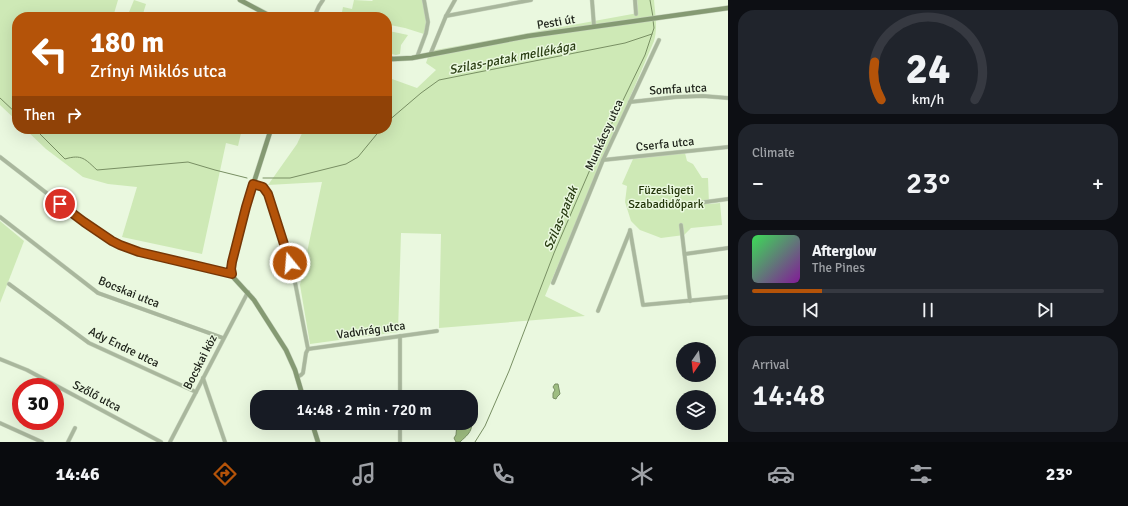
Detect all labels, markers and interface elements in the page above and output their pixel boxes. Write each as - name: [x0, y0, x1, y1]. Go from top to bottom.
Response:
- street label: Pesti út: [536, 12, 576, 33]
- text: 180 m: [90, 26, 164, 60]
- icon: left: [24, 28, 76, 80]
- water label: Szilas-patak mellékága: [448, 38, 577, 78]
- text: 24: [906, 44, 950, 95]
- text: Zrínyi Miklós utca: [90, 60, 227, 82]
- street label: Somfa utca: [649, 81, 707, 98]
- text: km/h: [912, 91, 944, 108]
- street label: Munkácsy utca: [582, 97, 627, 173]
- icon: right: [63, 104, 85, 126]
- text: Then: [24, 106, 55, 124]
- street label: Cserfa utca: [635, 134, 695, 155]
- text: Climate: [752, 145, 795, 161]
- text: 23°: [906, 165, 950, 202]
- text: −: [752, 170, 764, 197]
- text: +: [1092, 170, 1104, 197]
- water label: Szilas-patak: [540, 183, 582, 253]
- park label: Füzesligeti Szabadidőpark: [628, 183, 704, 212]
- pin: [43, 187, 77, 221]
- icon: arrive: [49, 193, 71, 215]
- position arrow: [269, 242, 311, 284]
- text: Afterglow: [812, 242, 876, 260]
- text: The Pines: [812, 260, 865, 276]
- street label: Bocskai utca: [96, 273, 162, 312]
- icon: previous: [800, 299, 822, 321]
- icon: pause: [917, 299, 939, 321]
- icon: next: [1034, 299, 1056, 321]
- street label: Vadvirág utca: [336, 318, 406, 343]
- street label: Ady Endre utca: [86, 324, 162, 371]
- street label: Bocskai köz: [180, 332, 221, 392]
- north arrow: [676, 342, 716, 382]
- map controls: [676, 342, 716, 430]
- text: Arrival: [752, 357, 789, 373]
- street label: Szőlő utca: [70, 377, 124, 415]
- text: 14:48: [752, 377, 825, 414]
- speed limit sign: 30: [12, 378, 64, 430]
- button: layers: [676, 390, 716, 430]
- text: 14:48 · 2 min · 720 m: [297, 401, 431, 419]
- icon: directions: [211, 460, 239, 488]
- icon: music: [350, 460, 378, 488]
- icon: phone: [489, 460, 517, 488]
- icon: climate: [628, 460, 656, 488]
- icon: car: [767, 460, 795, 488]
- icon: filters: [907, 460, 935, 488]
- text: 14:46: [56, 463, 100, 485]
- text: 23°: [1046, 463, 1072, 485]

